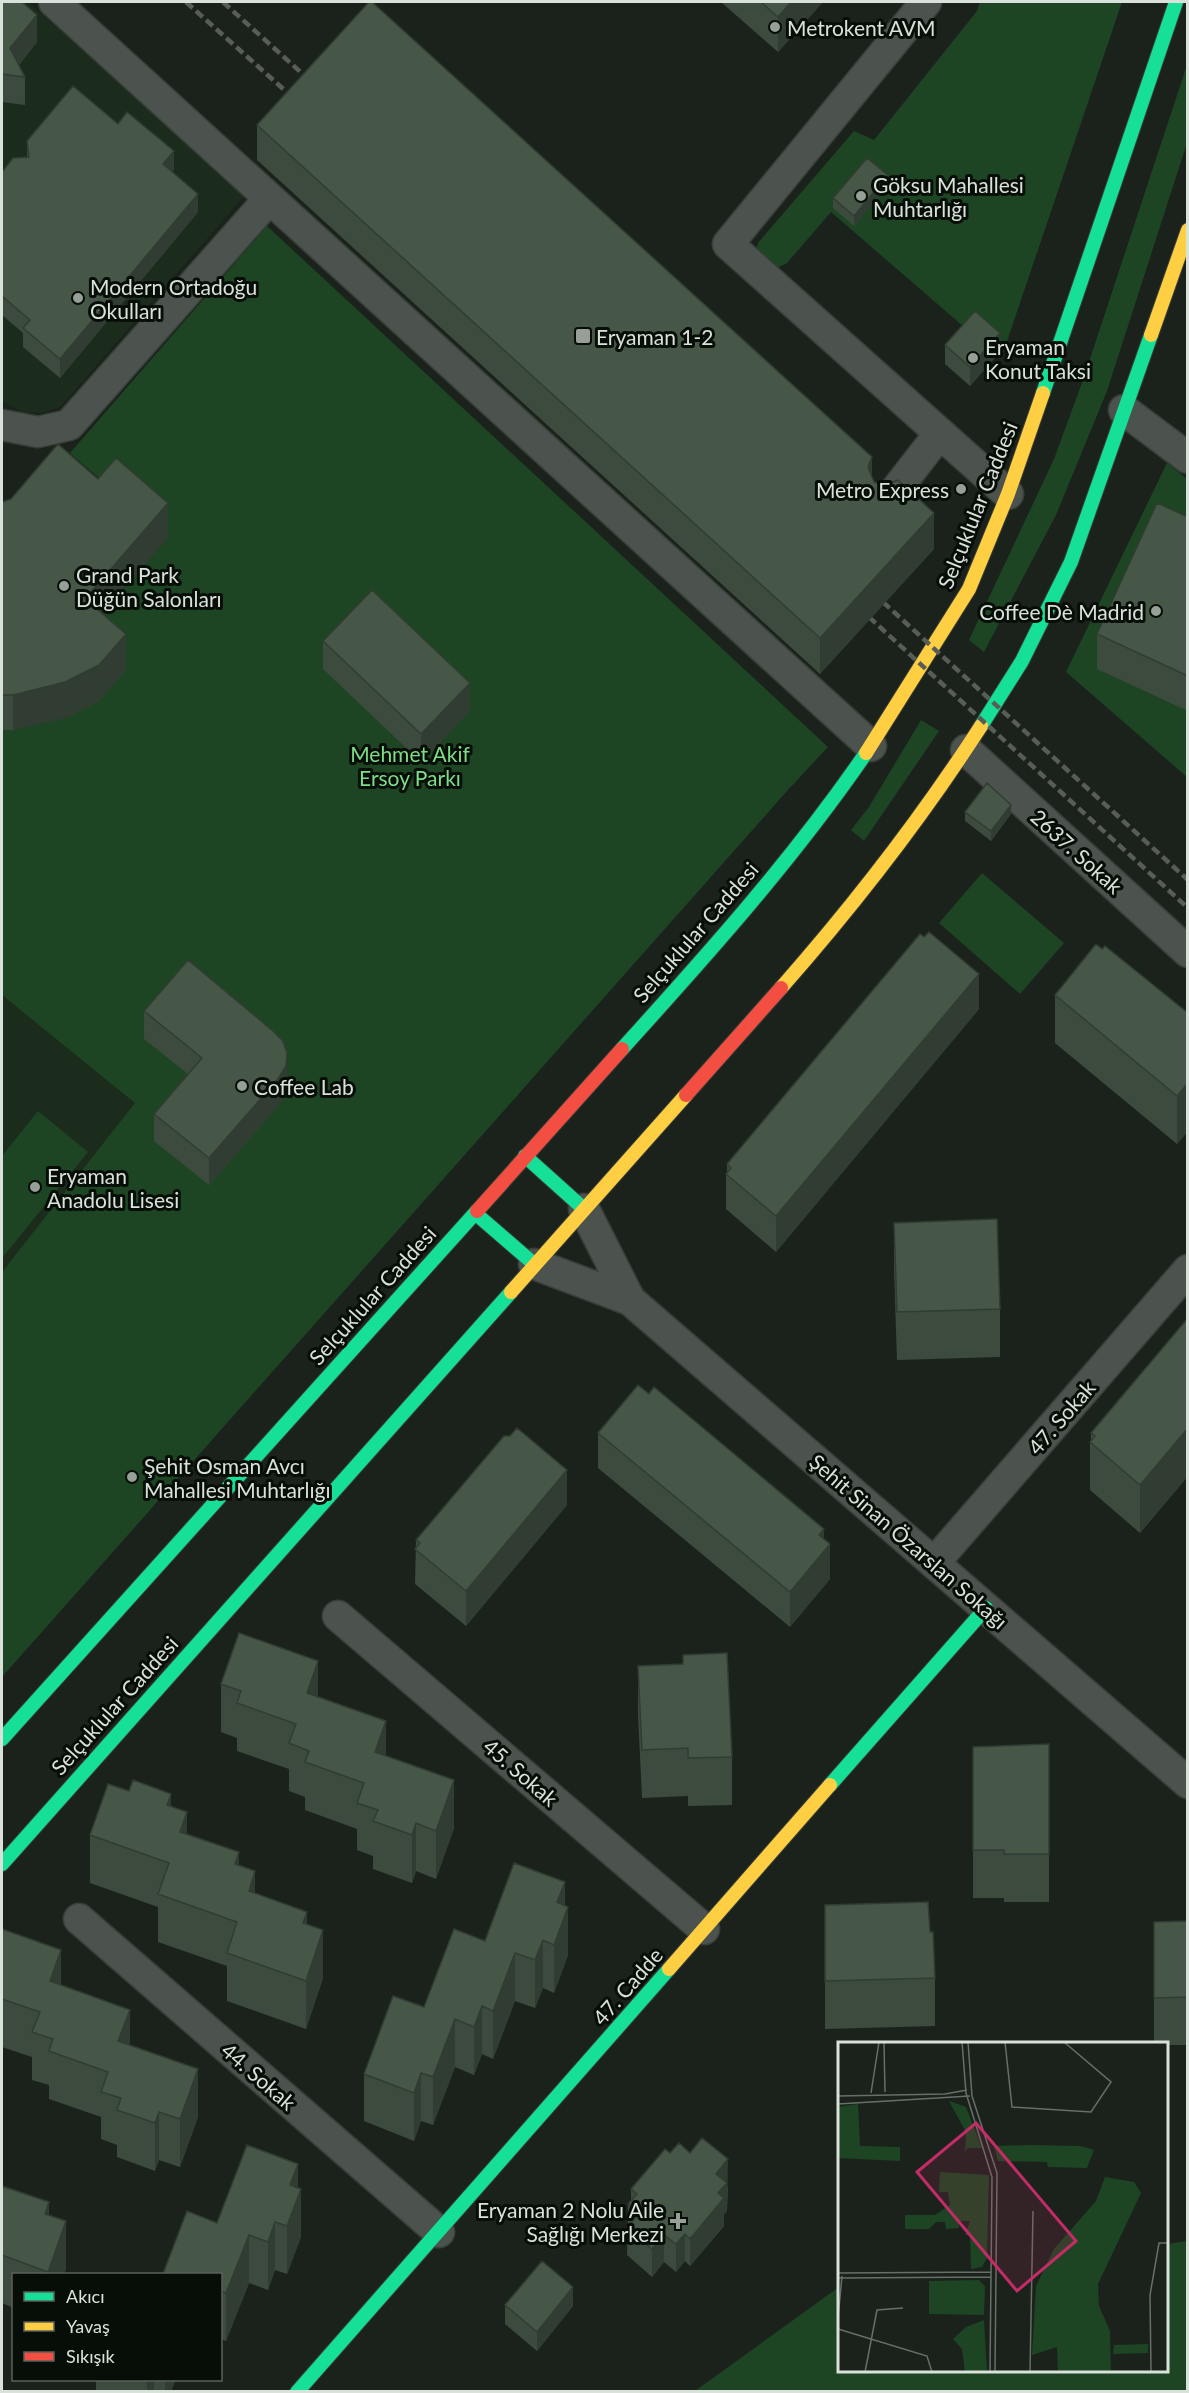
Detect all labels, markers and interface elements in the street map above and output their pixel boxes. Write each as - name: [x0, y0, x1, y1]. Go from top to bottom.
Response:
- place label: Metrokent AVM: [787, 15, 936, 40]
- marker: Metrokent AVM: [768, 20, 782, 34]
- place label: Göksu Mahallesi Muhtarlığı: [873, 172, 1024, 221]
- marker: Göksu Mahallesi Muhtarlığı: [854, 189, 868, 203]
- place label: Modern Ortadoğu Okulları: [90, 274, 257, 323]
- marker: Modern Ortadoğu Okulları: [71, 291, 85, 305]
- place label: Eryaman 1-2: [596, 324, 714, 349]
- marker: Eryaman 1-2: [574, 327, 592, 345]
- place label: Eryaman Konut Taksi: [985, 334, 1091, 383]
- marker: Eryaman Konut Taksi: [966, 351, 980, 365]
- street label: Selçuklular Caddesi: [932, 418, 1022, 592]
- place label: Metro Express: [816, 477, 949, 502]
- marker: Metro Express: [954, 482, 968, 496]
- place label: Grand Park Düğün Salonları: [76, 562, 222, 611]
- marker: Grand Park Düğün Salonları: [57, 579, 71, 593]
- place label: Coffee Dè Madrid: [979, 599, 1144, 624]
- marker: Coffee Dè Madrid: [1149, 604, 1163, 618]
- park label: Mehmet Akif Ersoy Parkı: [350, 741, 470, 790]
- street label: 2637. Sokak: [1026, 804, 1128, 899]
- street label: Selçuklular Caddesi: [627, 857, 763, 1007]
- place label: Coffee Lab: [254, 1074, 354, 1099]
- marker: Coffee Lab: [235, 1079, 249, 1093]
- place label: Eryaman Anadolu Lisesi: [47, 1163, 179, 1212]
- marker: Eryaman Anadolu Lisesi: [28, 1180, 42, 1194]
- street label: Selçuklular Caddesi: [303, 1221, 441, 1369]
- street label: 47. Sokak: [1022, 1375, 1100, 1459]
- street label: Şehit Sinan Özarslan Sokağı: [805, 1448, 1013, 1634]
- place label: Şehit Osman Avcı Mahallesi Muhtarlığı: [144, 1453, 330, 1502]
- marker: Şehit Osman Avcı Mahallesi Muhtarlığı: [125, 1470, 139, 1484]
- street label: Selçuklular Caddesi: [45, 1631, 183, 1779]
- street label: 45. Sokak: [479, 1733, 563, 1811]
- street label: 47. Cadde: [587, 1942, 667, 2030]
- street label: 44. Sokak: [217, 2037, 301, 2115]
- inset map: [838, 2042, 1168, 2372]
- place label: Eryaman 2 Nolu Aile Sağlığı Merkezi: [477, 2197, 664, 2246]
- marker: Eryaman 2 Nolu Aile Sağlığı Merkezi: [669, 2212, 687, 2230]
- legend: [12, 2273, 222, 2381]
- text: Akıcı: [66, 2285, 105, 2307]
- text: Yavaş: [66, 2315, 110, 2337]
- text: Sıkışık: [66, 2345, 116, 2367]

